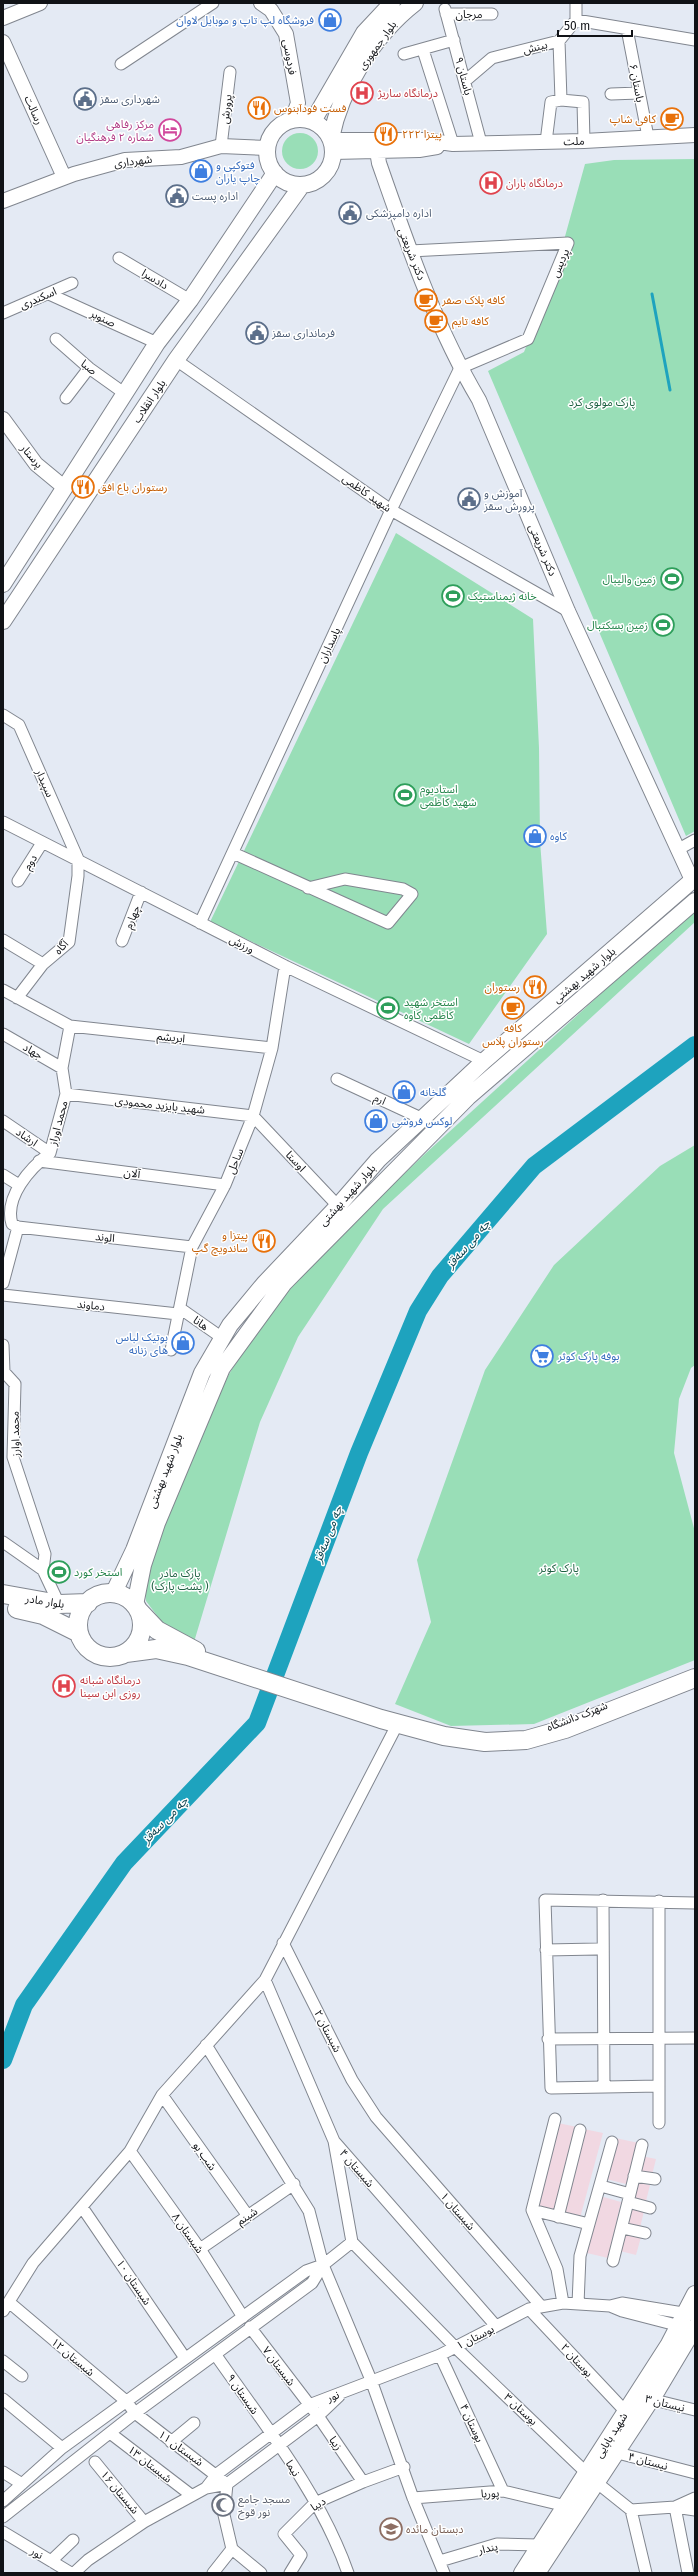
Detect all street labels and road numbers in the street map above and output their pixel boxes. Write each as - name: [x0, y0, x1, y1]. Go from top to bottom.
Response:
- street label: مرجان: [456, 8, 483, 21]
- street label: بلوار جمهوری: [355, 18, 399, 72]
- street label: فردوسی: [280, 38, 299, 76]
- street label: بینش: [522, 38, 549, 57]
- street label: باستان ۹: [452, 56, 475, 97]
- street label: باستان ۶: [626, 63, 647, 103]
- street label: رسالت: [21, 94, 46, 127]
- street label: پرورش: [218, 94, 236, 125]
- street label: ملت: [563, 135, 585, 148]
- street label: شهرداری: [113, 153, 153, 170]
- street label: دکتر شریعتی: [395, 226, 428, 282]
- street label: پردیس: [549, 247, 573, 280]
- street label: دادسرا: [139, 267, 170, 292]
- street label: اسکندری: [18, 285, 59, 312]
- street label: صنوبر: [87, 307, 117, 330]
- street label: صبا: [78, 357, 99, 378]
- street label: بلوار انقلاب: [130, 377, 169, 426]
- street label: پرستار: [16, 441, 45, 472]
- street label: شهید کاظمی: [340, 472, 394, 515]
- street label: دکتر شریعتی: [526, 522, 559, 578]
- street label: پاسداران: [316, 625, 344, 665]
- street label: سپیدار: [31, 766, 57, 800]
- street label: دوم: [21, 852, 41, 873]
- street label: چهارم: [122, 903, 144, 931]
- street label: ورزش: [227, 933, 256, 956]
- street label: آگاه: [52, 937, 72, 957]
- street label: بلوار شهید بهشتی: [551, 945, 618, 1006]
- street label: ابریشم: [156, 1030, 186, 1047]
- street label: جهاد: [21, 1041, 45, 1062]
- street label: ارم: [371, 1091, 388, 1109]
- street label: شهید بایزید محمودی: [114, 1094, 206, 1117]
- street label: محمد اوراز: [46, 1099, 71, 1148]
- street label: ارشاد: [13, 1125, 40, 1149]
- street label: ساحل: [225, 1146, 247, 1176]
- street label: اوستا: [283, 1148, 308, 1174]
- street label: بلوار شهید بهشتی: [316, 1162, 378, 1229]
- street label: آلان: [123, 1166, 142, 1181]
- street label: الوند: [95, 1230, 115, 1245]
- street label: دماوند: [76, 1298, 106, 1313]
- street label: هانا: [191, 1314, 211, 1333]
- street label: محمد اوارز: [9, 1411, 22, 1458]
- street label: بلوار شهید بهشتی: [145, 1432, 186, 1510]
- street label: بلوار مادر: [24, 1592, 65, 1611]
- street label: شهرک دانشگاه: [545, 1699, 610, 1734]
- street label: شبستان ۲: [311, 2008, 344, 2055]
- street label: شب بو: [190, 2140, 219, 2173]
- street label: شبستان ۴: [337, 2147, 377, 2190]
- street label: شبستان ۱: [438, 2190, 478, 2233]
- street label: شبنم: [234, 2205, 262, 2230]
- street label: شبستان ۸: [169, 2211, 206, 2256]
- street label: شبستان ۱۰: [114, 2257, 154, 2308]
- street label: بوستان ۱: [454, 2322, 496, 2353]
- street label: شبستان ۱۲: [49, 2336, 97, 2379]
- street label: بوستان ۲: [558, 2341, 595, 2380]
- street label: شبستان ۷: [260, 2344, 298, 2389]
- street label: شبستان ۹: [224, 2372, 261, 2417]
- street label: نور: [324, 2388, 341, 2405]
- street label: بوستان ۳: [501, 2391, 540, 2428]
- street label: نیستان ۳: [644, 2392, 686, 2415]
- street label: بوستان ۴: [457, 2402, 486, 2445]
- street label: شهید بابایی: [592, 2410, 631, 2460]
- street label: شبستان ۱۱: [156, 2428, 206, 2469]
- street label: زیبا: [326, 2434, 345, 2453]
- street label: شبستان ۱۳: [125, 2443, 175, 2486]
- street label: نیستان ۴: [627, 2450, 669, 2473]
- street label: نیما: [283, 2458, 303, 2479]
- street label: شبستان ۱۶: [98, 2468, 142, 2517]
- street label: پوریا: [480, 2487, 500, 2502]
- street label: دیبا: [308, 2495, 328, 2514]
- street label: پندار: [476, 2540, 499, 2558]
- street label: نور: [27, 2544, 45, 2562]

